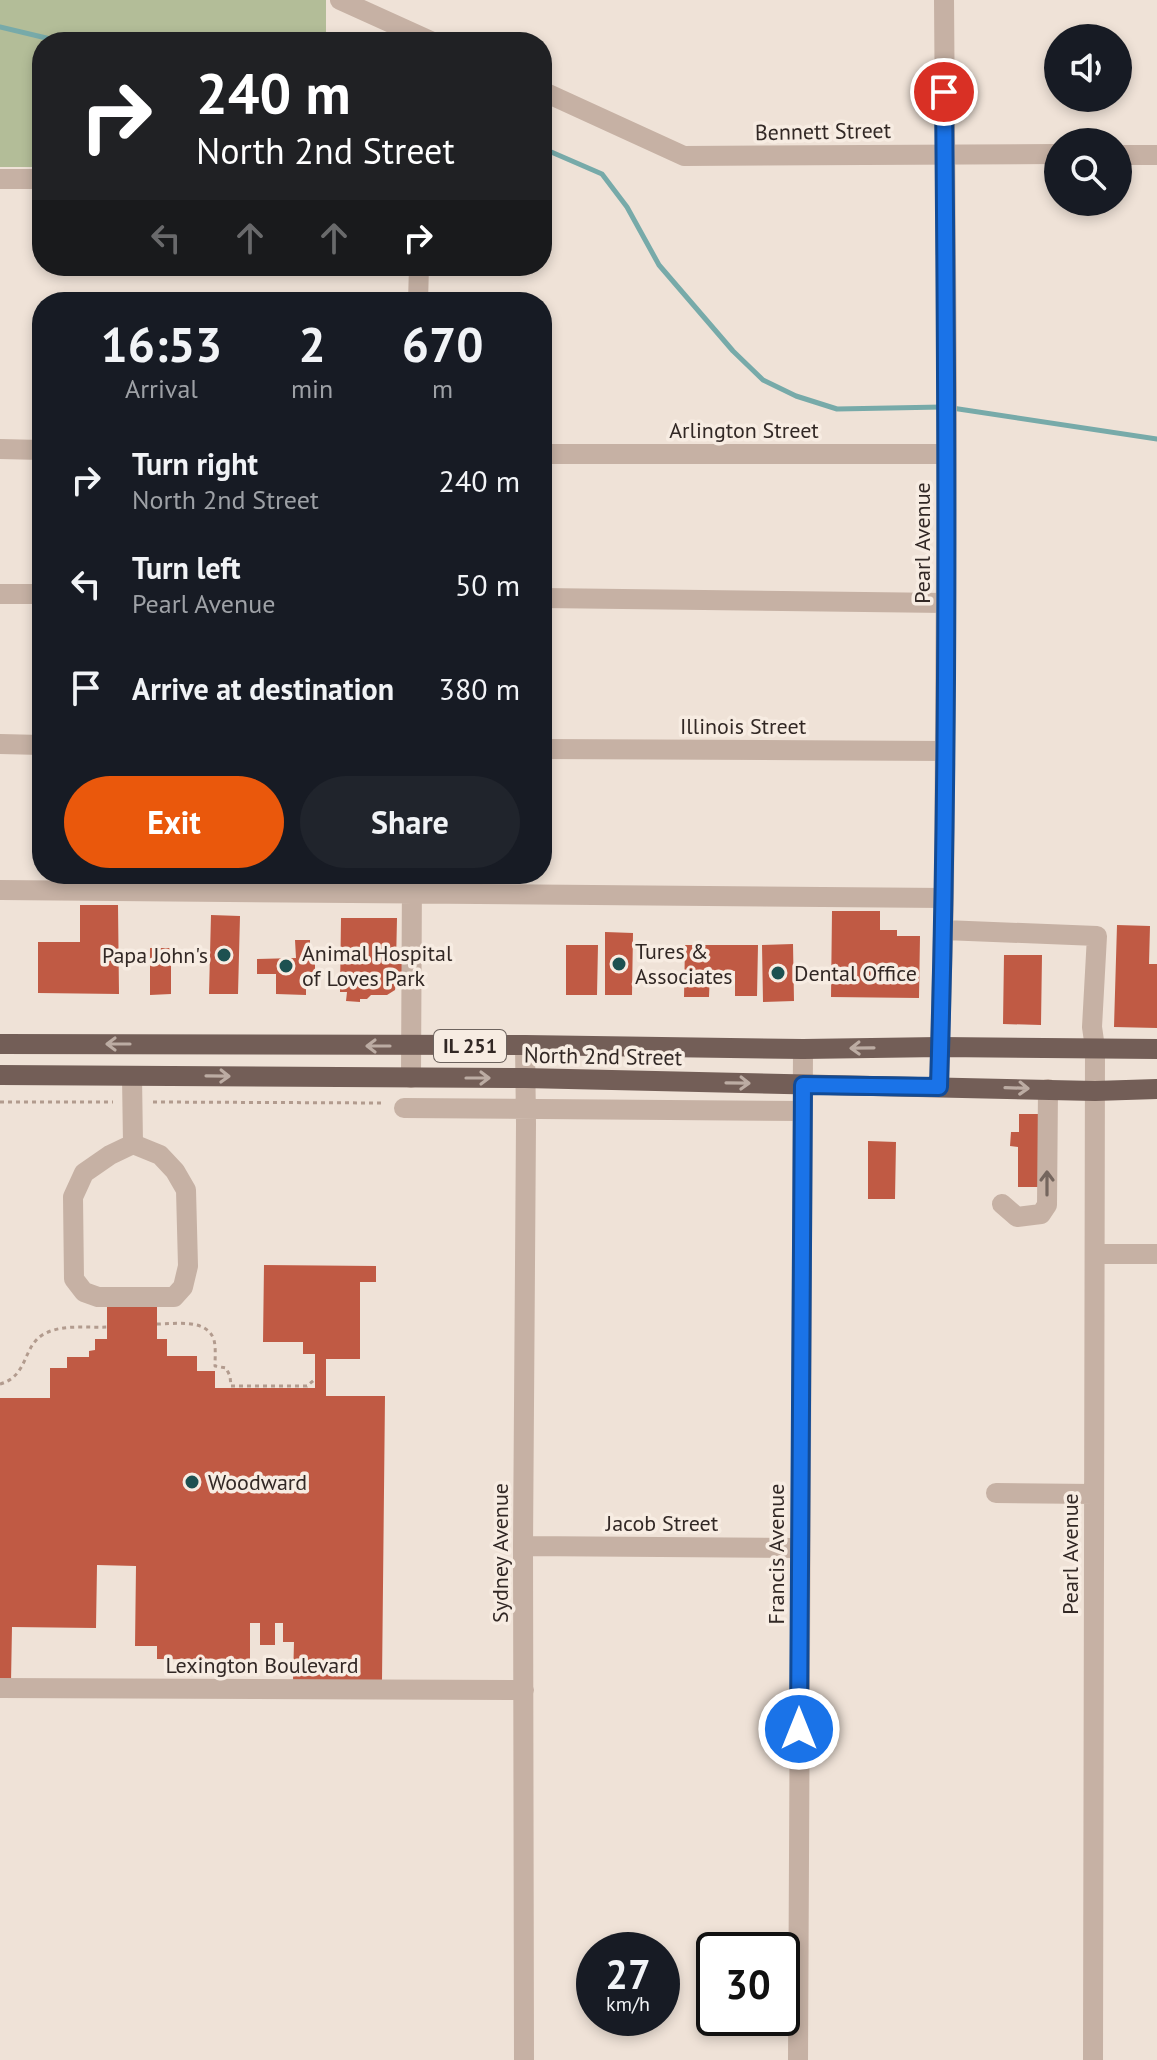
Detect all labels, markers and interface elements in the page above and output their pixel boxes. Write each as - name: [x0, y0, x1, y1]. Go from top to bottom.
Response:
- map controls: [1044, 24, 1132, 216]
- button: sound: [1044, 24, 1132, 112]
- text: 240 m: [196, 57, 351, 129]
- pin: [910, 58, 978, 126]
- icon: right: [64, 64, 168, 168]
- icon: arrive: [922, 70, 966, 114]
- street label: Bennett Street: [755, 116, 892, 146]
- text: North 2nd Street: [196, 127, 455, 174]
- button: search: [1044, 128, 1132, 216]
- icon: left: [144, 216, 188, 260]
- icon: ahead: [228, 216, 272, 260]
- icon: ahead: [312, 216, 356, 260]
- icon: right: [396, 216, 440, 260]
- text: 16:53: [101, 313, 222, 375]
- text: 2: [298, 313, 326, 375]
- text: 670: [402, 313, 483, 375]
- text: Arrival: [125, 372, 198, 405]
- text: min: [291, 372, 333, 405]
- text: m: [432, 372, 453, 405]
- street label: Arlington Street: [669, 416, 819, 444]
- text: Turn right: [132, 444, 258, 483]
- icon: right: [64, 458, 108, 502]
- text: 240 m: [439, 461, 520, 500]
- street label: Pearl Avenue: [908, 482, 936, 604]
- text: North 2nd Street: [132, 483, 319, 516]
- text: Turn left: [132, 548, 240, 587]
- icon: left: [64, 562, 108, 606]
- text: 50 m: [455, 565, 520, 604]
- text: Pearl Avenue: [132, 587, 275, 620]
- icon: arrive: [64, 666, 108, 710]
- text: Arrive at destination: [132, 669, 394, 708]
- text: 380 m: [439, 669, 520, 708]
- street label: Illinois Street: [680, 712, 807, 740]
- button: Exit: [64, 776, 284, 868]
- button: Share: [300, 776, 520, 868]
- place label: Tures & Associates: [635, 937, 733, 990]
- place label: Animal Hospital of Loves Park: [302, 939, 453, 992]
- place label: Papa John's: [102, 941, 208, 969]
- marker: Papa John's: [215, 946, 233, 964]
- marker: Tures & Associates: [610, 955, 628, 973]
- marker: Animal Hospital of Loves Park: [277, 957, 295, 975]
- place label: Dental Office: [794, 959, 917, 987]
- marker: Dental Office: [769, 964, 787, 982]
- road number: IL 251: [434, 1030, 506, 1062]
- one-way arrow: [105, 1037, 132, 1052]
- one-way arrow: [365, 1038, 392, 1054]
- one-way arrow: [849, 1040, 876, 1056]
- street label: North 2nd Street: [524, 1041, 683, 1071]
- one-way arrow: [204, 1069, 231, 1084]
- one-way arrow: [464, 1070, 491, 1086]
- one-way arrow: [724, 1075, 751, 1091]
- one-way arrow: [1003, 1081, 1030, 1096]
- one-way arrow: [1039, 1170, 1055, 1197]
- place label: Woodward: [208, 1468, 307, 1496]
- marker: Woodward: [183, 1473, 201, 1491]
- street label: Sydney Avenue: [486, 1483, 514, 1623]
- street label: Francis Avenue: [762, 1484, 790, 1624]
- street label: Pearl Avenue: [1056, 1493, 1084, 1615]
- street label: Jacob Street: [605, 1509, 719, 1537]
- street label: Lexington Boulevard: [165, 1651, 359, 1679]
- position arrow: [757, 1687, 841, 1771]
- speed limit sign: 30: [696, 1932, 800, 2036]
- text: 27: [605, 1948, 651, 2000]
- text: km/h: [606, 1991, 650, 2017]

